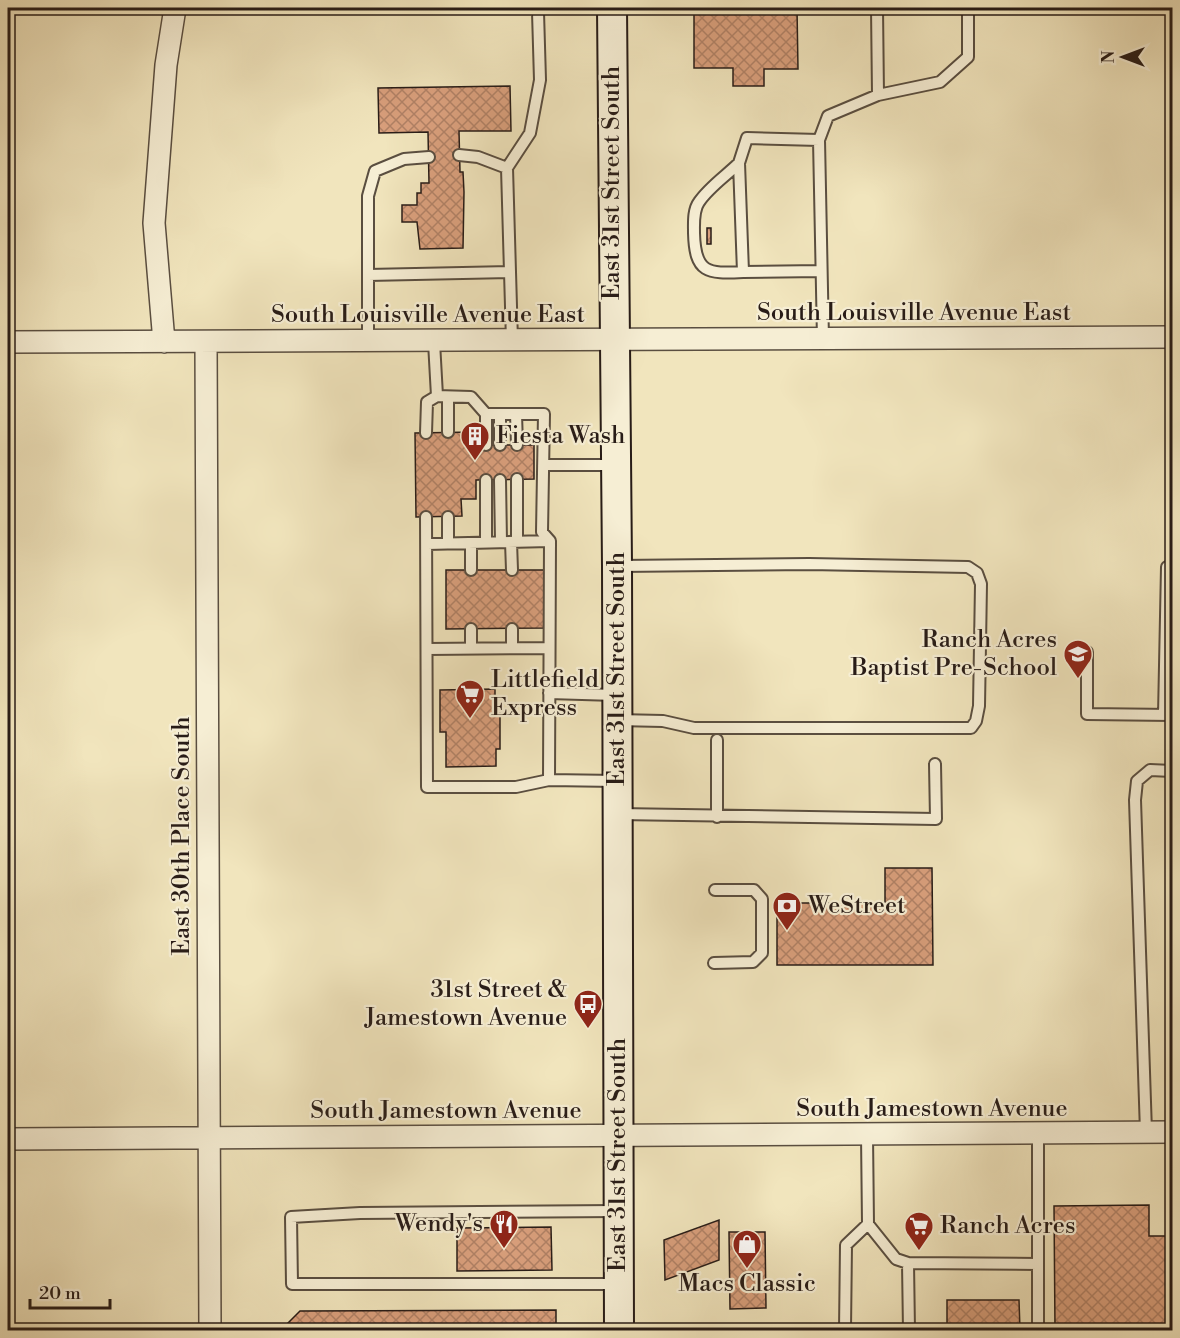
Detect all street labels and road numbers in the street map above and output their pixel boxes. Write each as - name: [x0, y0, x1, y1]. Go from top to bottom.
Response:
- street label: East 31st Street South: [597, 66, 627, 300]
- street label: South Louisville Avenue East: [757, 298, 1072, 328]
- street label: South Louisville Avenue East: [271, 300, 586, 330]
- street label: East 31st Street South: [602, 552, 632, 786]
- street label: East 30th Place South: [167, 717, 197, 955]
- street label: East 31st Street South: [603, 1038, 633, 1272]
- street label: South Jamestown Avenue: [796, 1094, 1068, 1124]
- street label: South Jamestown Avenue: [310, 1096, 582, 1126]

